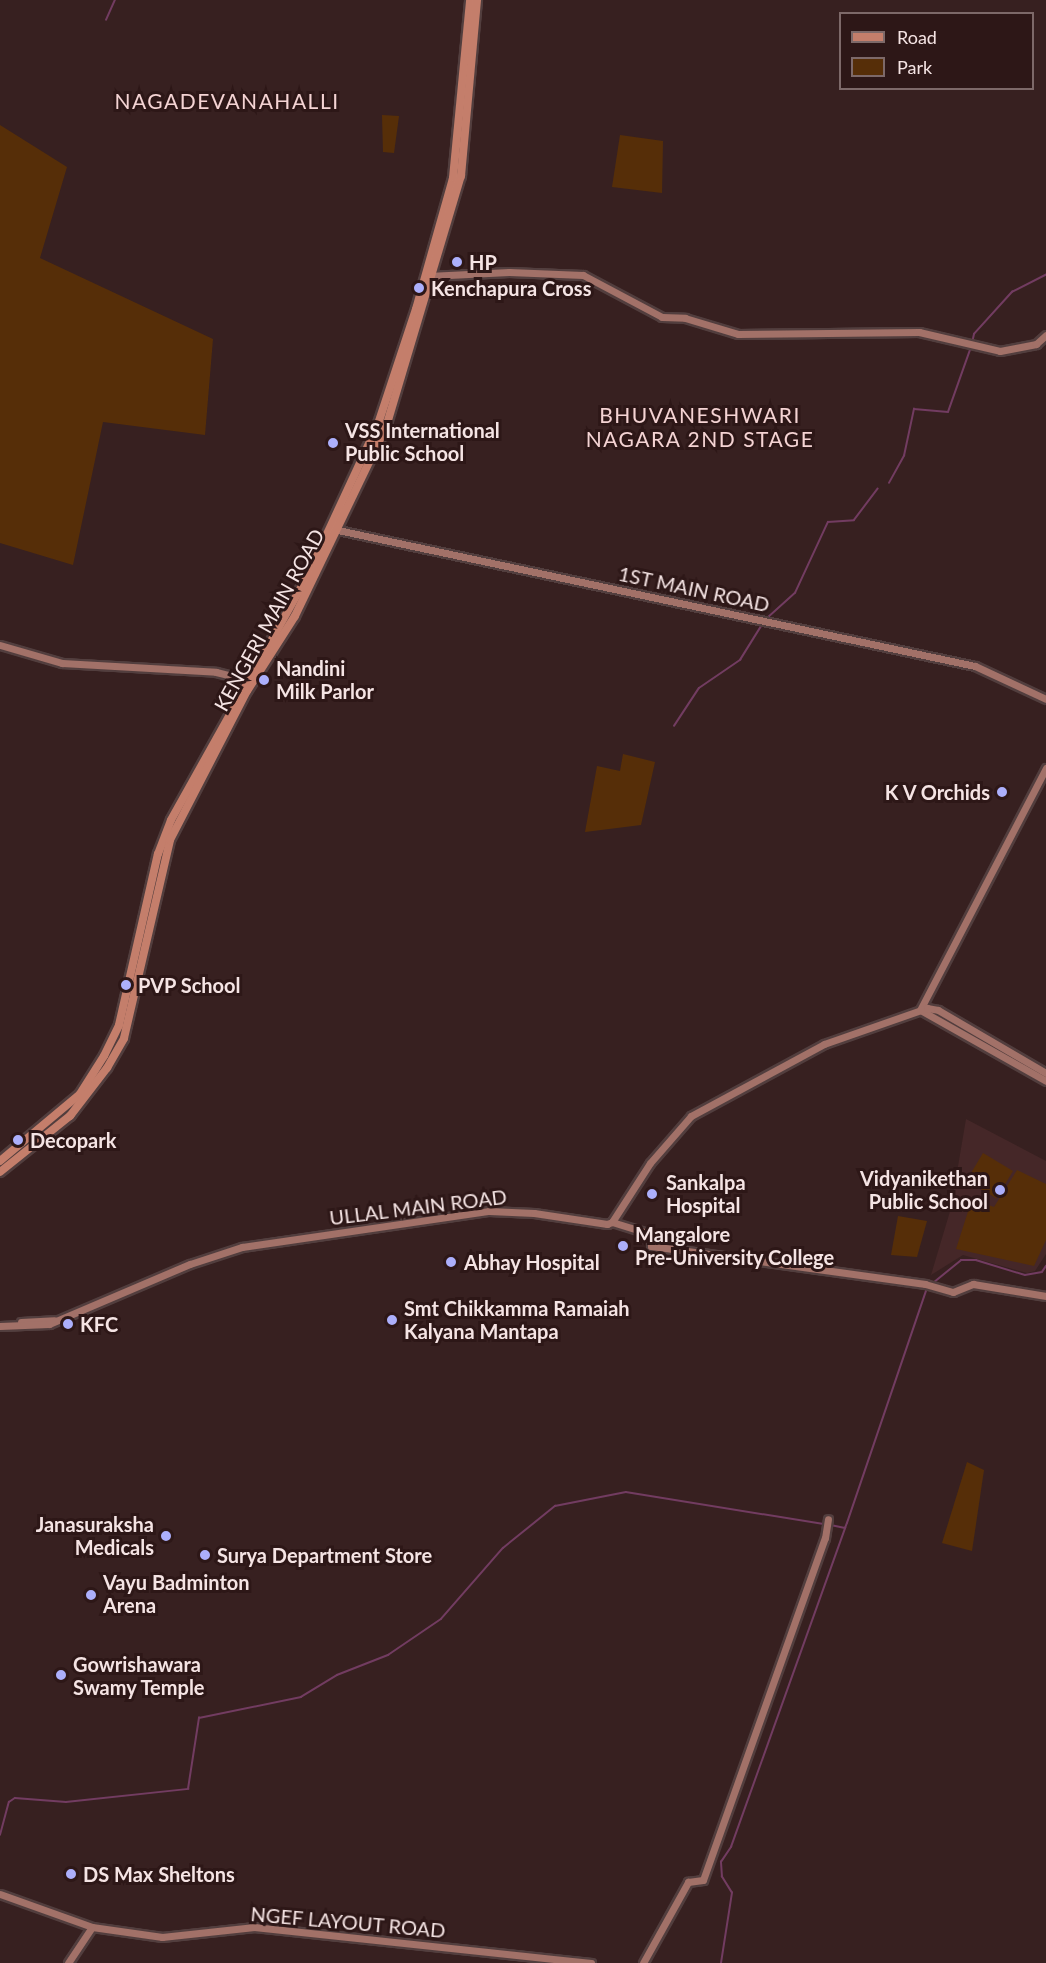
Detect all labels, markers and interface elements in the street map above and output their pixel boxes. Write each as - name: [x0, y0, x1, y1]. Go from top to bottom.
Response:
- legend: [839, 12, 1034, 90]
- text: Road: [897, 26, 937, 48]
- text: Park: [897, 56, 932, 78]
- district label: NAGADEVANAHALLI: [114, 88, 340, 114]
- place label: HP: [469, 250, 497, 274]
- marker: HP: [450, 255, 464, 269]
- place label: Kenchapura Cross: [431, 276, 591, 300]
- marker: Kenchapura Cross: [412, 281, 426, 295]
- district label: BHUVANESHWARI NAGARA 2ND STAGE: [585, 402, 815, 452]
- place label: VSS International Public School: [345, 419, 500, 466]
- marker: VSS International Public School: [326, 436, 340, 450]
- street label: KENGERI MAIN ROAD: [209, 525, 329, 715]
- street label: 1ST MAIN ROAD: [616, 561, 772, 617]
- place label: Nandini Milk Parlor: [276, 656, 374, 703]
- marker: Nandini Milk Parlor: [257, 673, 271, 687]
- place label: K V Orchids: [883, 780, 990, 804]
- marker: K V Orchids: [995, 785, 1009, 799]
- place label: PVP School: [138, 973, 241, 997]
- marker: PVP School: [119, 978, 133, 992]
- place label: Decopark: [30, 1128, 116, 1152]
- marker: Decopark: [11, 1133, 25, 1147]
- place label: Vidyanikethan Public School: [860, 1166, 988, 1213]
- place label: Sankalpa Hospital: [666, 1170, 746, 1217]
- marker: Vidyanikethan Public School: [993, 1183, 1007, 1197]
- street label: ULLAL MAIN ROAD: [328, 1184, 508, 1230]
- marker: Sankalpa Hospital: [643, 1185, 661, 1203]
- place label: Mangalore Pre-University College: [635, 1222, 835, 1269]
- marker: Mangalore Pre-University College: [616, 1239, 630, 1253]
- place label: Abhay Hospital: [464, 1250, 600, 1274]
- marker: Abhay Hospital: [442, 1253, 460, 1271]
- place label: Smt Chikkamma Ramaiah Kalyana Mantapa: [404, 1296, 630, 1343]
- place label: KFC: [80, 1312, 118, 1336]
- marker: Smt Chikkamma Ramaiah Kalyana Mantapa: [385, 1313, 399, 1327]
- marker: KFC: [61, 1317, 75, 1331]
- place label: Janasuraksha Medicals: [36, 1512, 154, 1559]
- marker: Janasuraksha Medicals: [159, 1529, 173, 1543]
- place label: Surya Department Store: [217, 1543, 432, 1567]
- marker: Surya Department Store: [198, 1548, 212, 1562]
- place label: Vayu Badminton Arena: [103, 1571, 250, 1618]
- marker: Vayu Badminton Arena: [84, 1588, 98, 1602]
- place label: Gowrishawara Swamy Temple: [73, 1652, 206, 1699]
- marker: Gowrishawara Swamy Temple: [54, 1668, 68, 1682]
- place label: DS Max Sheltons: [83, 1862, 235, 1886]
- marker: DS Max Sheltons: [64, 1867, 78, 1881]
- street label: NGEF LAYOUT ROAD: [249, 1901, 447, 1943]

